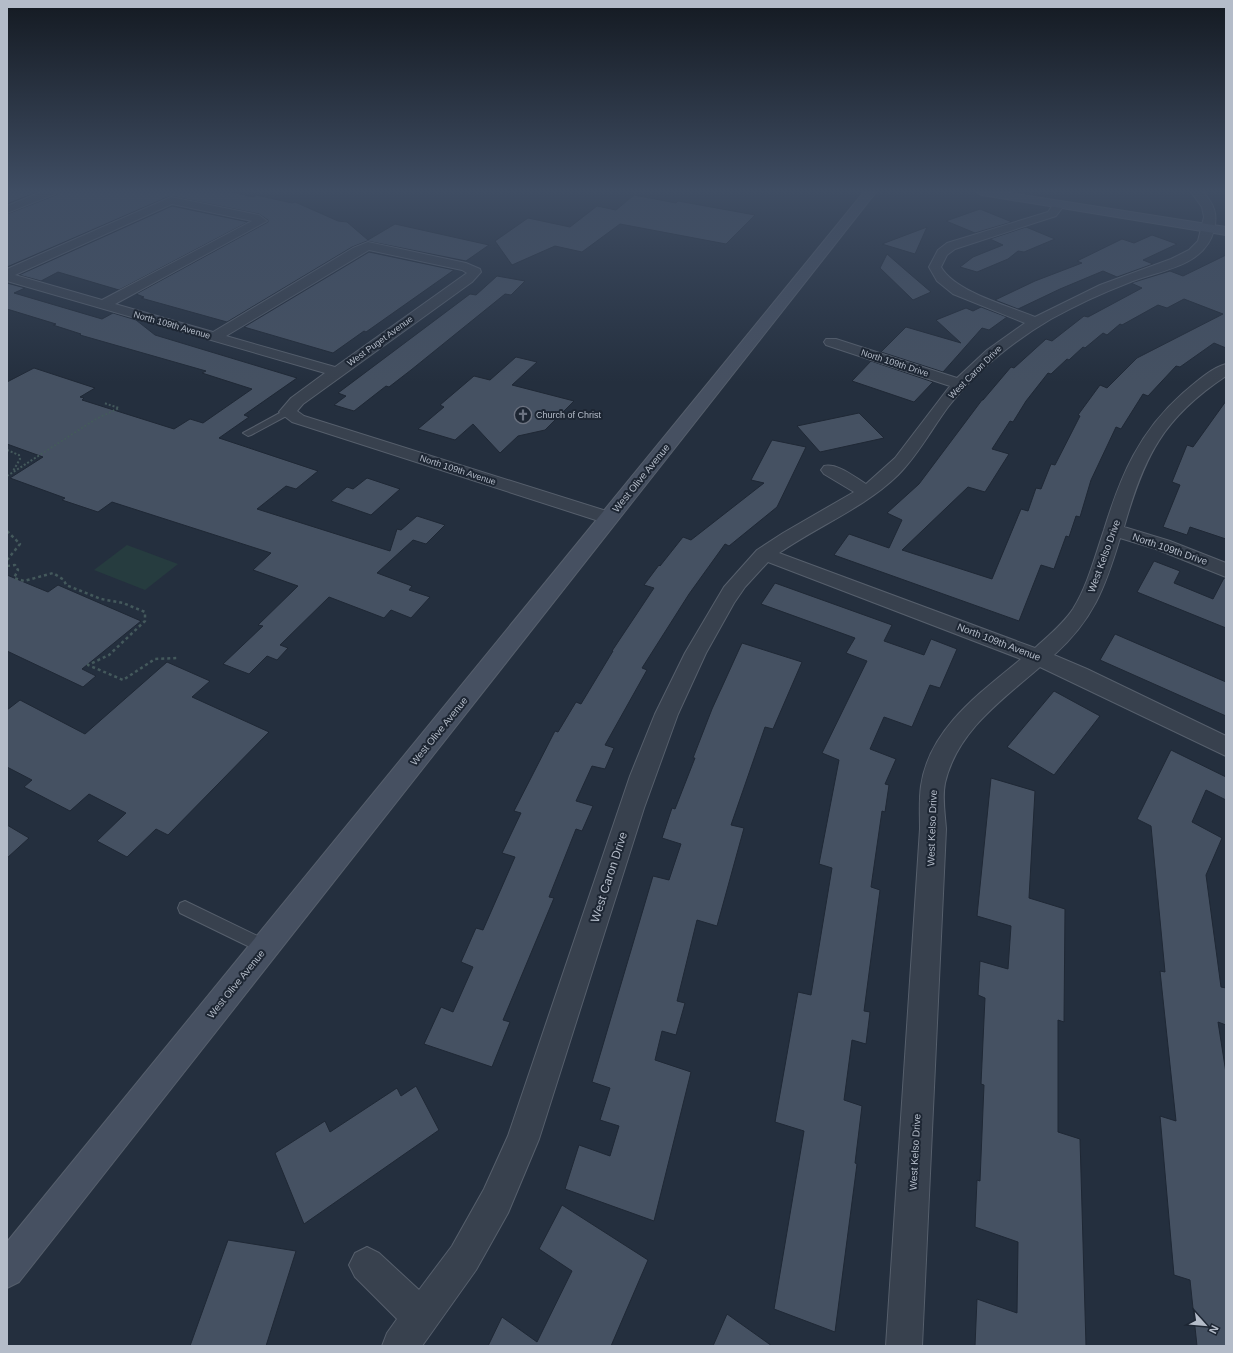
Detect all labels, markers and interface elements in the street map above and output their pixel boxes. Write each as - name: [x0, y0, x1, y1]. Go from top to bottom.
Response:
- street label: North 109th Avenue: [132, 309, 212, 341]
- street label: West Puget Avenue: [345, 314, 415, 368]
- street label: West Caron Drive: [946, 343, 1004, 401]
- street label: North 109th Drive: [860, 347, 930, 379]
- church icon: Church of Christ: [513, 405, 533, 425]
- place label: Church of Christ: [536, 410, 602, 420]
- street label: West Olive Avenue: [610, 442, 672, 514]
- street label: North 109th Avenue: [419, 453, 497, 487]
- street label: West Kelso Drive: [1086, 518, 1122, 594]
- street label: North 109th Drive: [1131, 531, 1209, 567]
- street label: North 109th Avenue: [956, 621, 1043, 663]
- street label: West Olive Avenue: [408, 695, 470, 767]
- street label: West Kelso Drive: [925, 789, 939, 866]
- street label: West Caron Drive: [588, 830, 630, 924]
- street label: West Olive Avenue: [205, 948, 267, 1020]
- street label: West Kelso Drive: [908, 1113, 923, 1190]
- north arrow: [1185, 1305, 1225, 1345]
- text: N: [1207, 1323, 1221, 1336]

